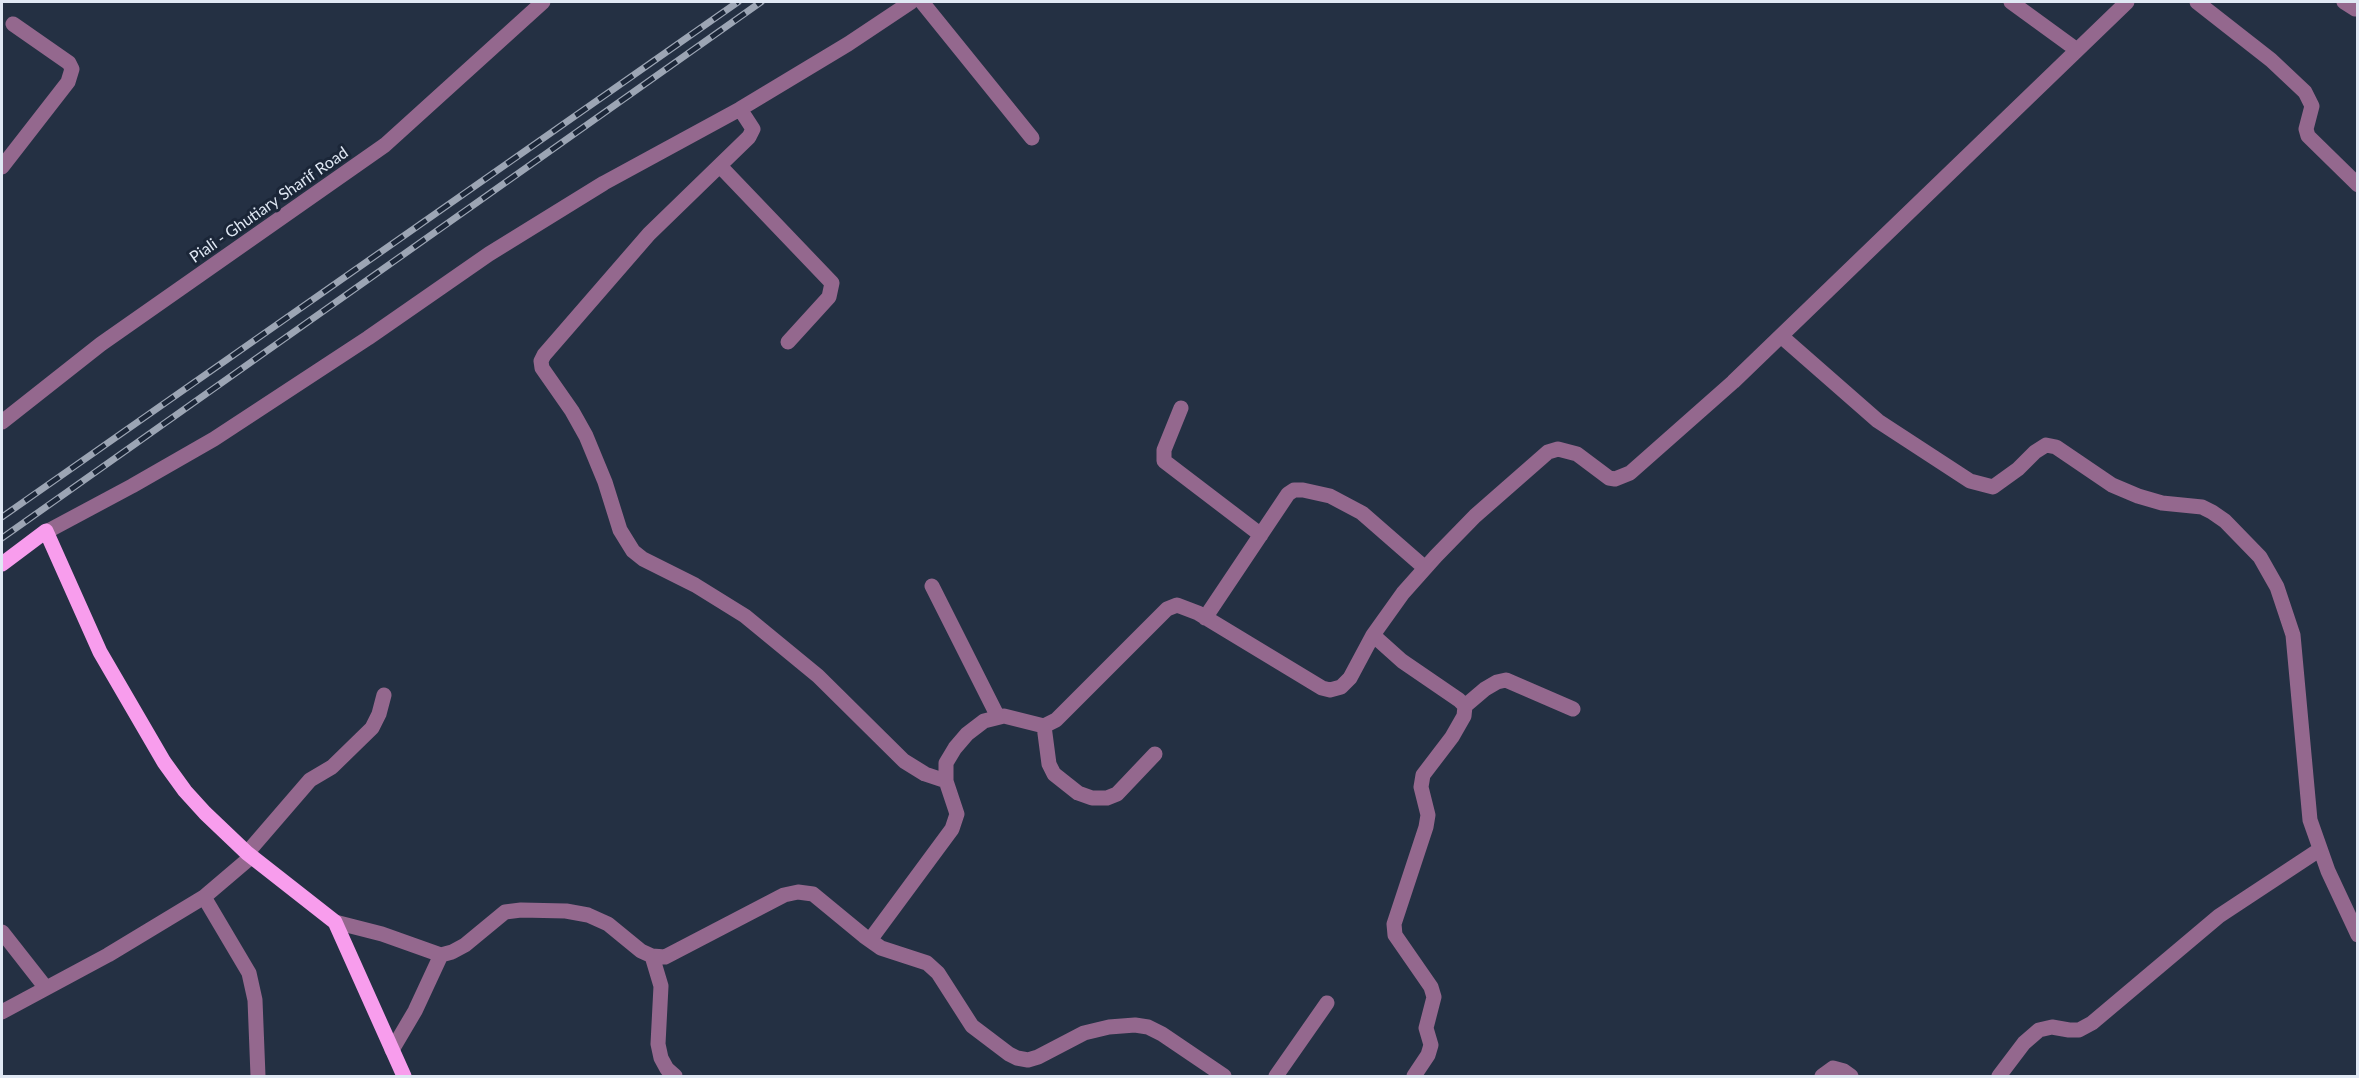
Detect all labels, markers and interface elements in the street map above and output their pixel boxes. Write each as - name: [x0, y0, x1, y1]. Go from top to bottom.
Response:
- street label: Piali - Ghutiary Sharif Road: [186, 143, 352, 267]

